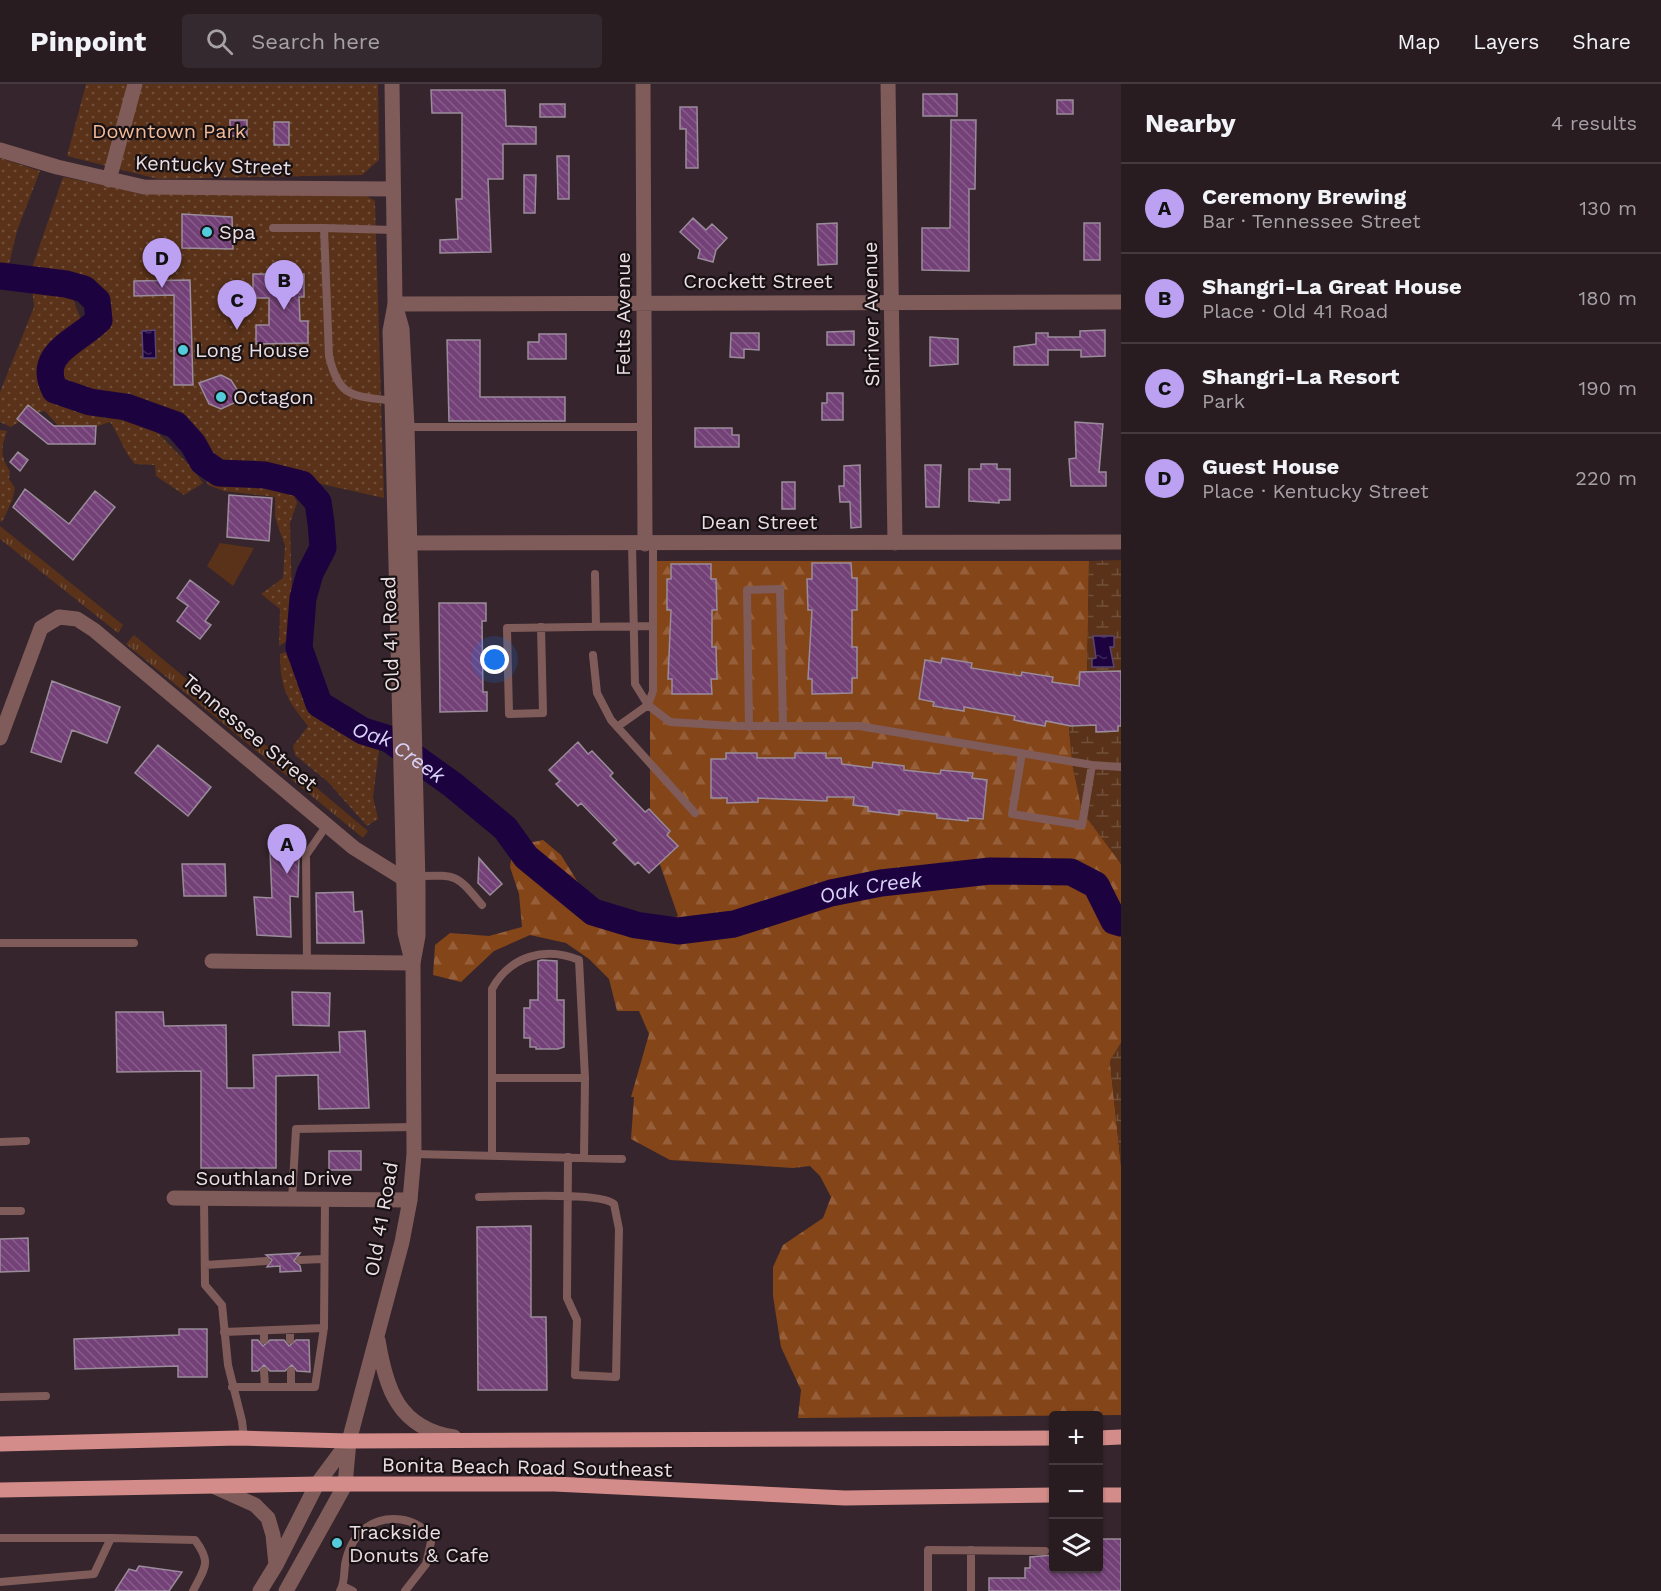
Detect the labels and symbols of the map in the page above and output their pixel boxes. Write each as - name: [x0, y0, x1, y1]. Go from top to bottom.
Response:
- park label: Downtown Park: [92, 119, 246, 143]
- street label: Kentucky Street: [135, 150, 292, 180]
- place label: Spa: [219, 220, 256, 244]
- marker: Spa: [200, 225, 214, 239]
- pin: D: [142, 238, 182, 288]
- street label: Shriver Avenue: [858, 241, 884, 387]
- street label: Felts Avenue: [611, 252, 635, 376]
- pin: B: [264, 260, 304, 310]
- street label: Crockett Street: [683, 269, 833, 293]
- pin: C: [218, 280, 256, 330]
- place label: Long House: [195, 338, 309, 362]
- marker: Long House: [176, 343, 190, 357]
- place label: Octagon: [233, 385, 314, 409]
- marker: Octagon: [214, 390, 228, 404]
- street label: Dean Street: [701, 510, 818, 534]
- street label: Old 41 Road: [376, 576, 404, 692]
- your location: [480, 645, 509, 674]
- street label: Tennessee Street: [178, 669, 323, 796]
- water label: Oak Creek: [348, 715, 451, 788]
- pin: A: [268, 824, 306, 874]
- water label: Oak Creek: [816, 866, 924, 909]
- street label: Old 41 Road: [359, 1160, 403, 1278]
- street label: Southland Drive: [196, 1166, 352, 1190]
- street label: Bonita Beach Road Southeast: [382, 1452, 673, 1482]
- place label: Trackside Donuts & Cafe: [349, 1520, 489, 1567]
- marker: Trackside Donuts & Cafe: [330, 1536, 344, 1550]

